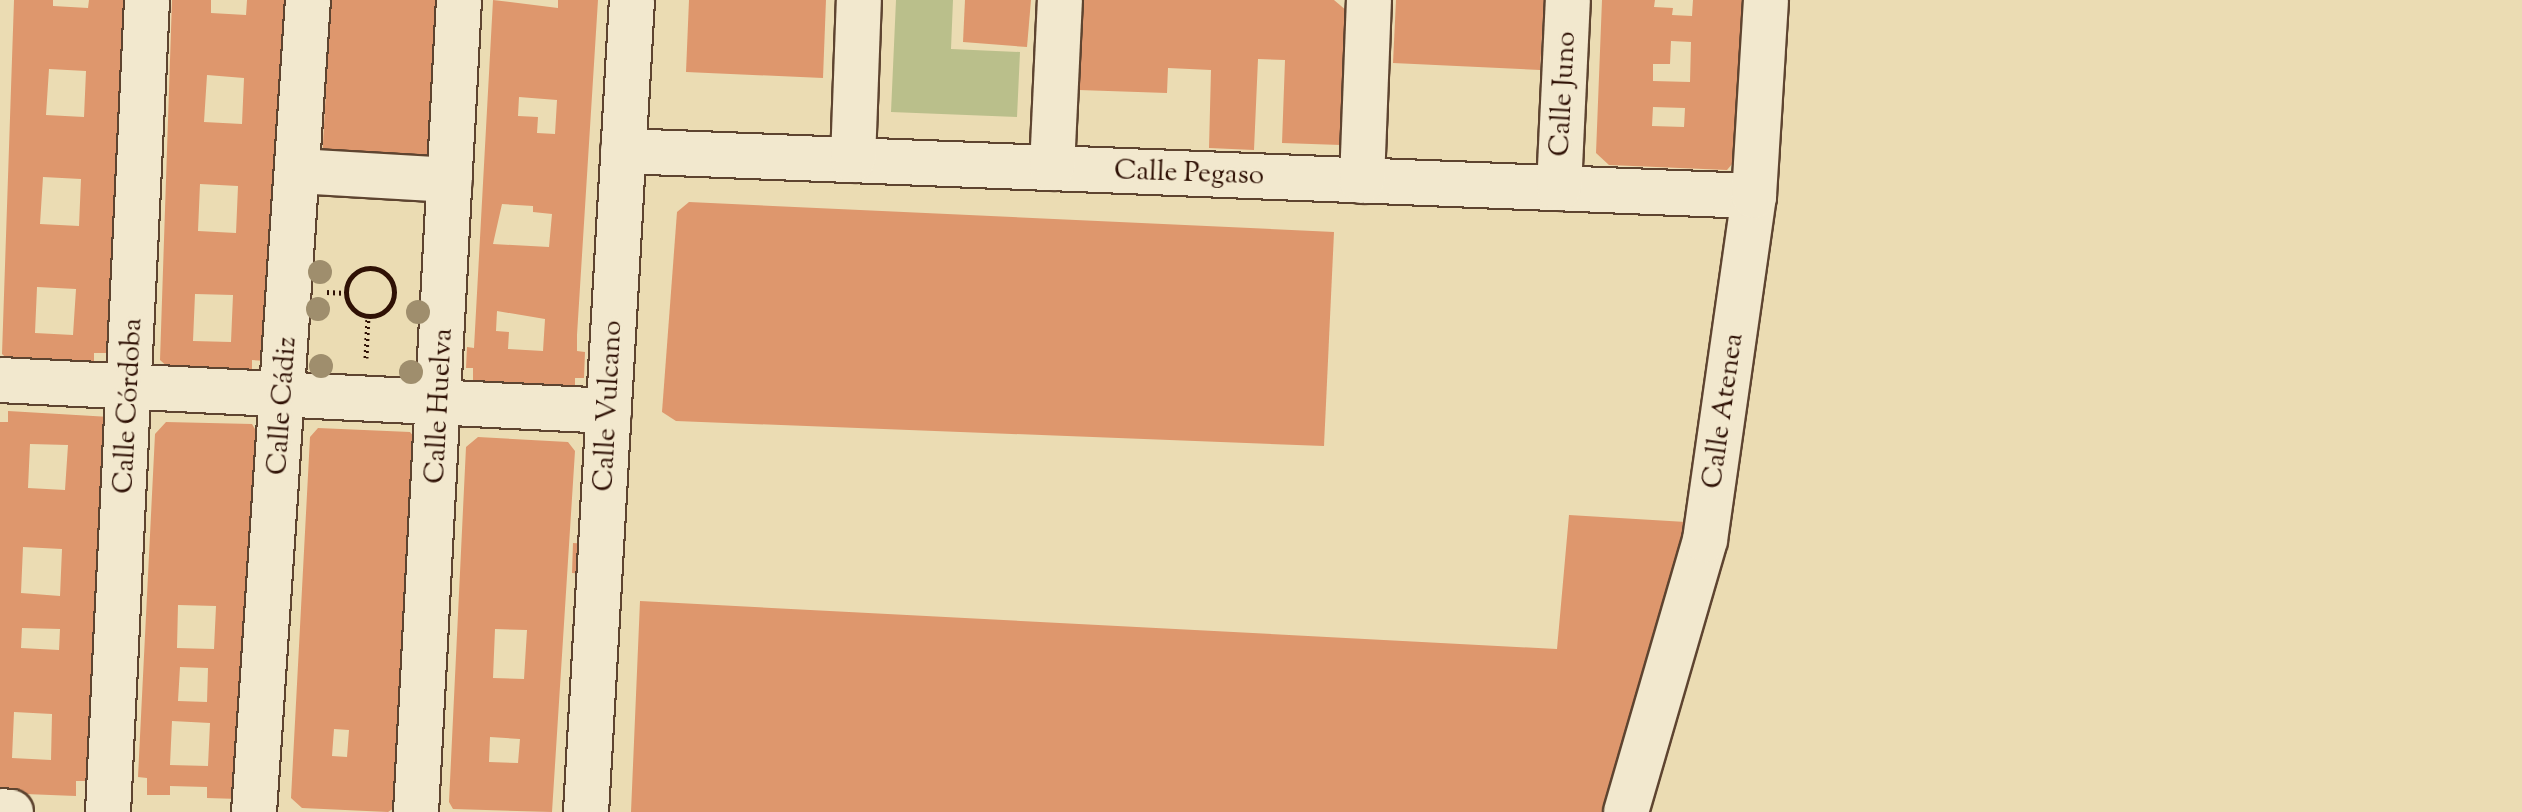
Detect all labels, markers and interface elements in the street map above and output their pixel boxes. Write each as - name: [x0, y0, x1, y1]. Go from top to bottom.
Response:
- street label: Calle Juno: [1544, 31, 1584, 157]
- street label: Calle Pegaso: [1113, 155, 1265, 193]
- street label: Calle Córdoba: [108, 317, 150, 495]
- street label: Calle Vulcano: [588, 320, 630, 492]
- street label: Calle Huelva: [419, 327, 461, 485]
- street label: Calle Atenea: [1696, 331, 1752, 491]
- street label: Calle Cádiz: [261, 336, 305, 476]

